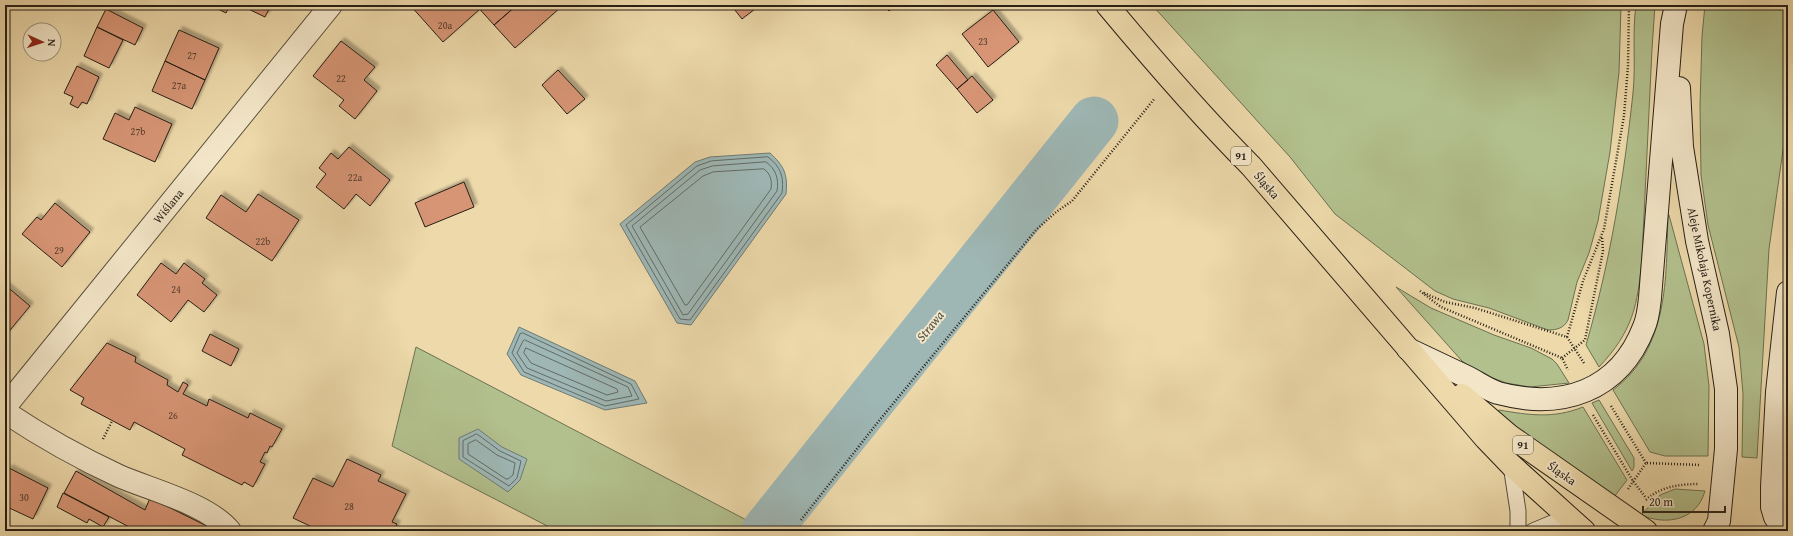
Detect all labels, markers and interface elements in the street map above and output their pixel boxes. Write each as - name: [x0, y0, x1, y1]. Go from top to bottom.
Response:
- house number: 20a: [438, 18, 452, 33]
- north arrow: [22, 22, 62, 62]
- house number: 23: [978, 34, 988, 49]
- text: N: [44, 38, 60, 47]
- house number: 27: [187, 48, 197, 63]
- house number: 22: [336, 71, 346, 86]
- house number: 27a: [172, 78, 186, 93]
- house number: 27b: [131, 124, 145, 139]
- road number: 91: [1231, 147, 1251, 165]
- street label: Śląska: [1250, 168, 1284, 203]
- house number: 22a: [348, 170, 362, 185]
- street label: Wiślana: [149, 185, 187, 227]
- street label: Aleje Mikołaja Kopernika: [1684, 206, 1726, 333]
- house number: 22b: [256, 234, 270, 249]
- house number: 29: [54, 243, 64, 258]
- house number: 24: [171, 282, 181, 297]
- water label: Strawa: [912, 307, 948, 345]
- house number: 26: [168, 408, 178, 423]
- road number: 91: [1513, 436, 1533, 454]
- street label: Śląska: [1544, 457, 1580, 489]
- scale bar: [1643, 488, 1725, 514]
- house number: 30: [19, 490, 29, 505]
- text: 20 m: [1649, 493, 1673, 510]
- house number: 28: [344, 499, 354, 514]

